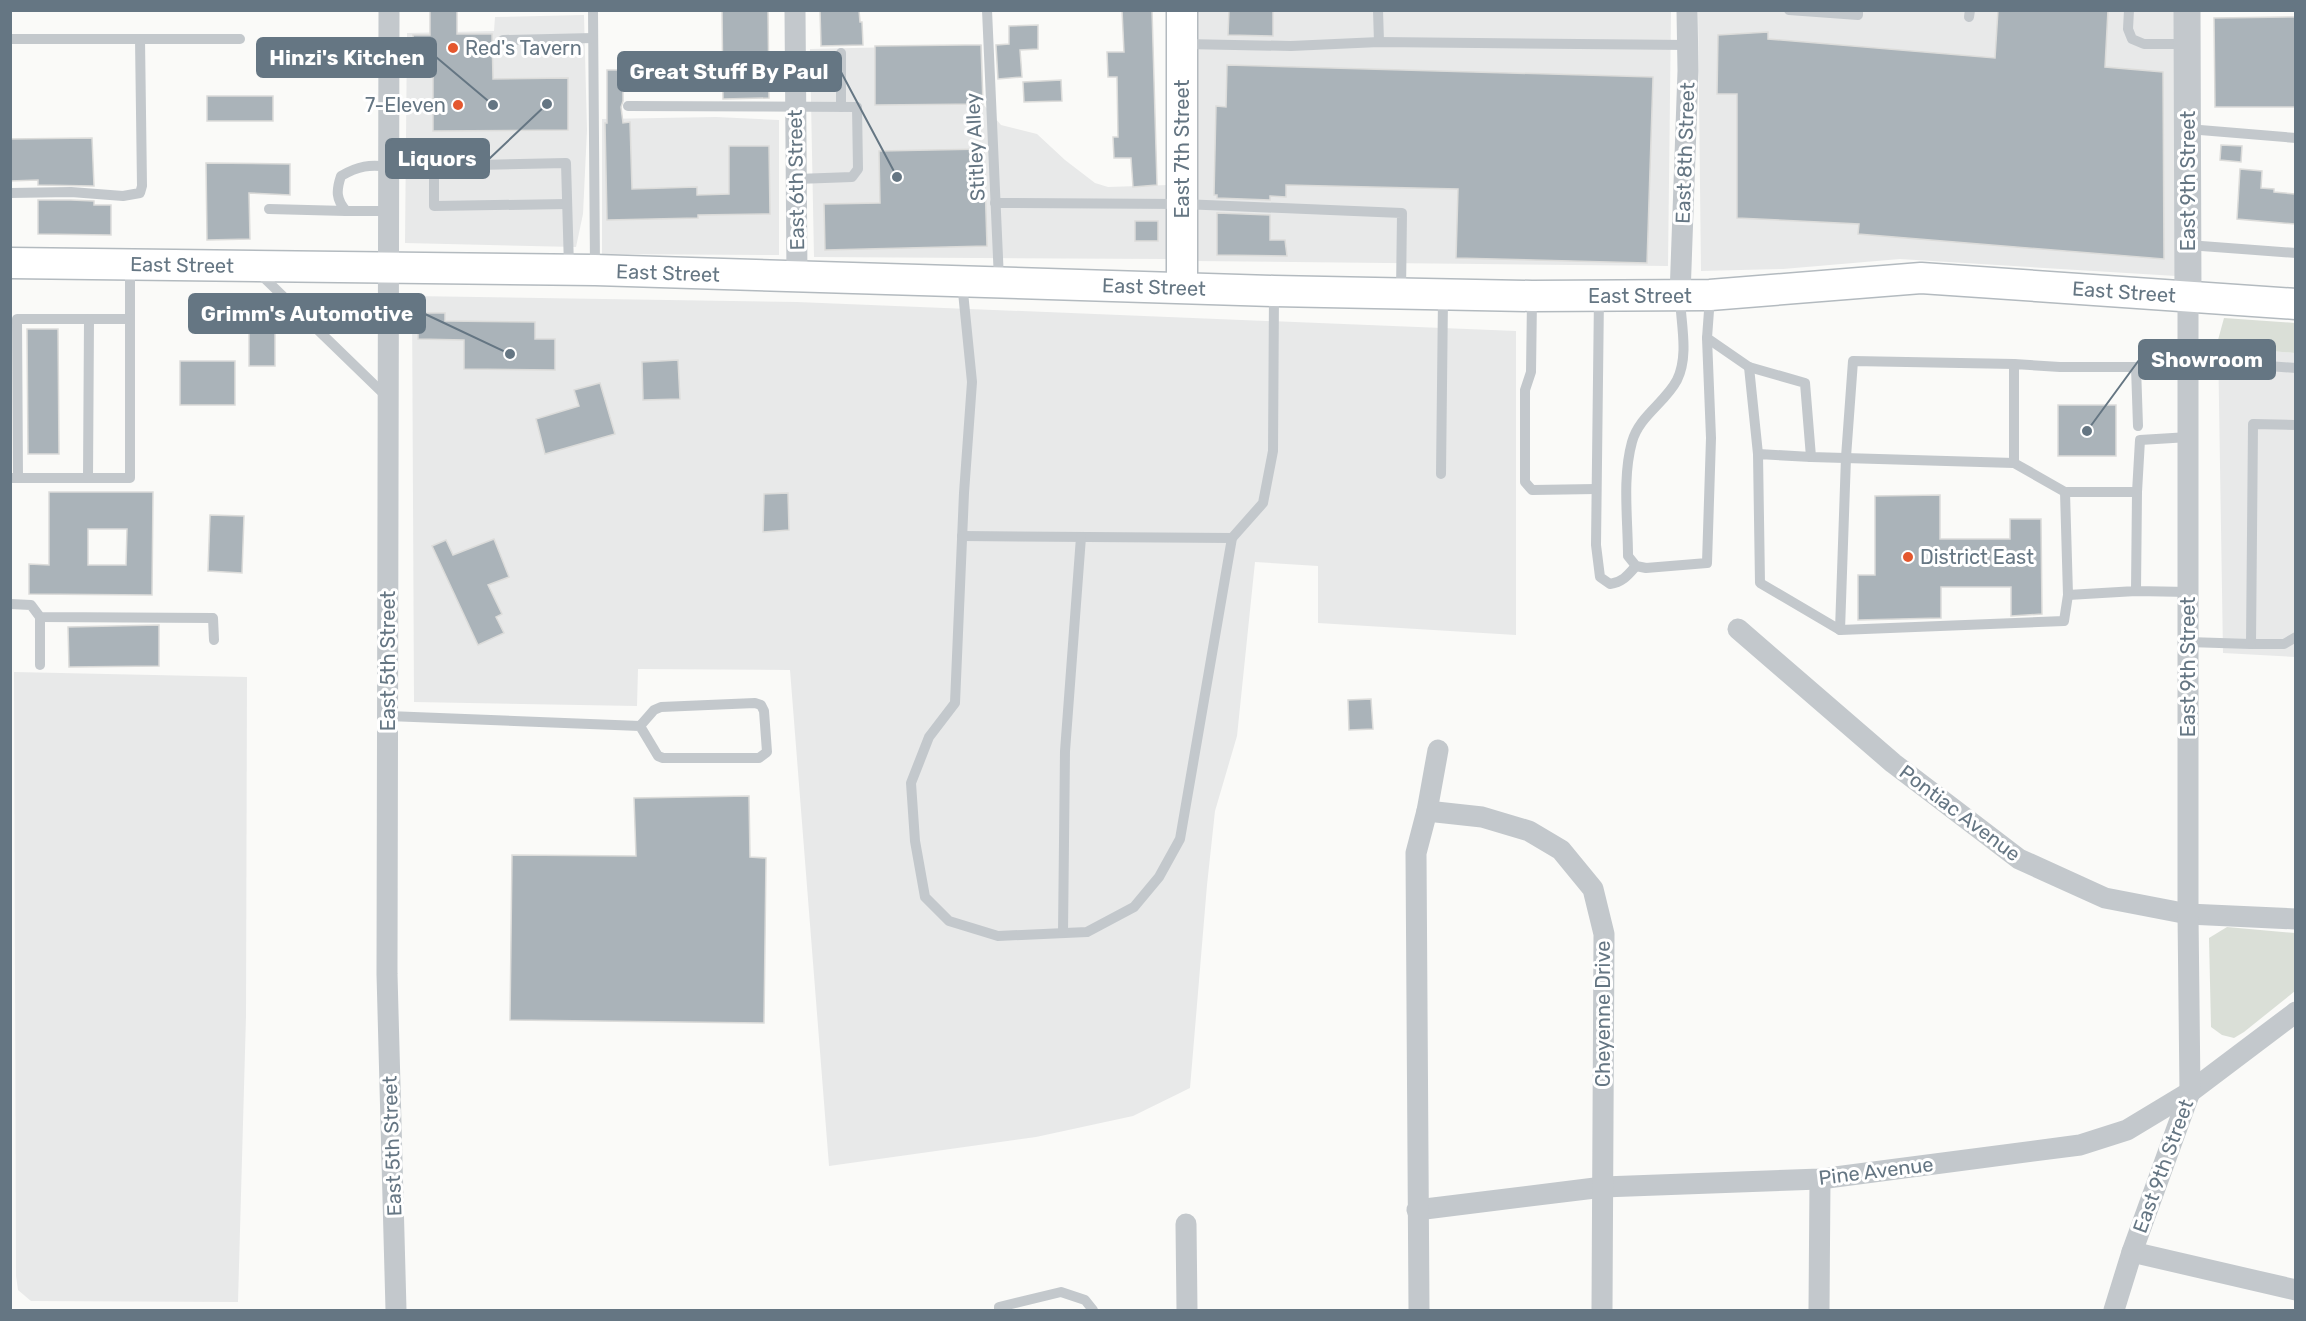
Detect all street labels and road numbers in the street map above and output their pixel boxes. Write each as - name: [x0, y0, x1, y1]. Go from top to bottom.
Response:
- street label: East 7th Street: [1170, 79, 1194, 219]
- street label: East 8th Street: [1671, 82, 1699, 224]
- street label: Stitley Alley: [960, 92, 990, 202]
- street label: East 6th Street: [783, 109, 809, 251]
- street label: East 9th Street: [2176, 111, 2200, 251]
- street label: East Street: [130, 252, 234, 278]
- street label: East Street: [616, 259, 721, 287]
- street label: East Street: [1102, 273, 1207, 301]
- street label: East Street: [2071, 276, 2177, 308]
- street label: East Street: [1588, 284, 1692, 308]
- street label: East 5th Street: [376, 590, 400, 731]
- street label: East 9th Street: [2176, 597, 2200, 737]
- street label: Pontiac Avenue: [1895, 760, 2025, 866]
- street label: Cheyenne Drive: [1591, 941, 1615, 1087]
- street label: East 5th Street: [378, 1075, 406, 1217]
- street label: East 9th Street: [2128, 1096, 2198, 1236]
- street label: Pine Avenue: [1817, 1152, 1935, 1190]

